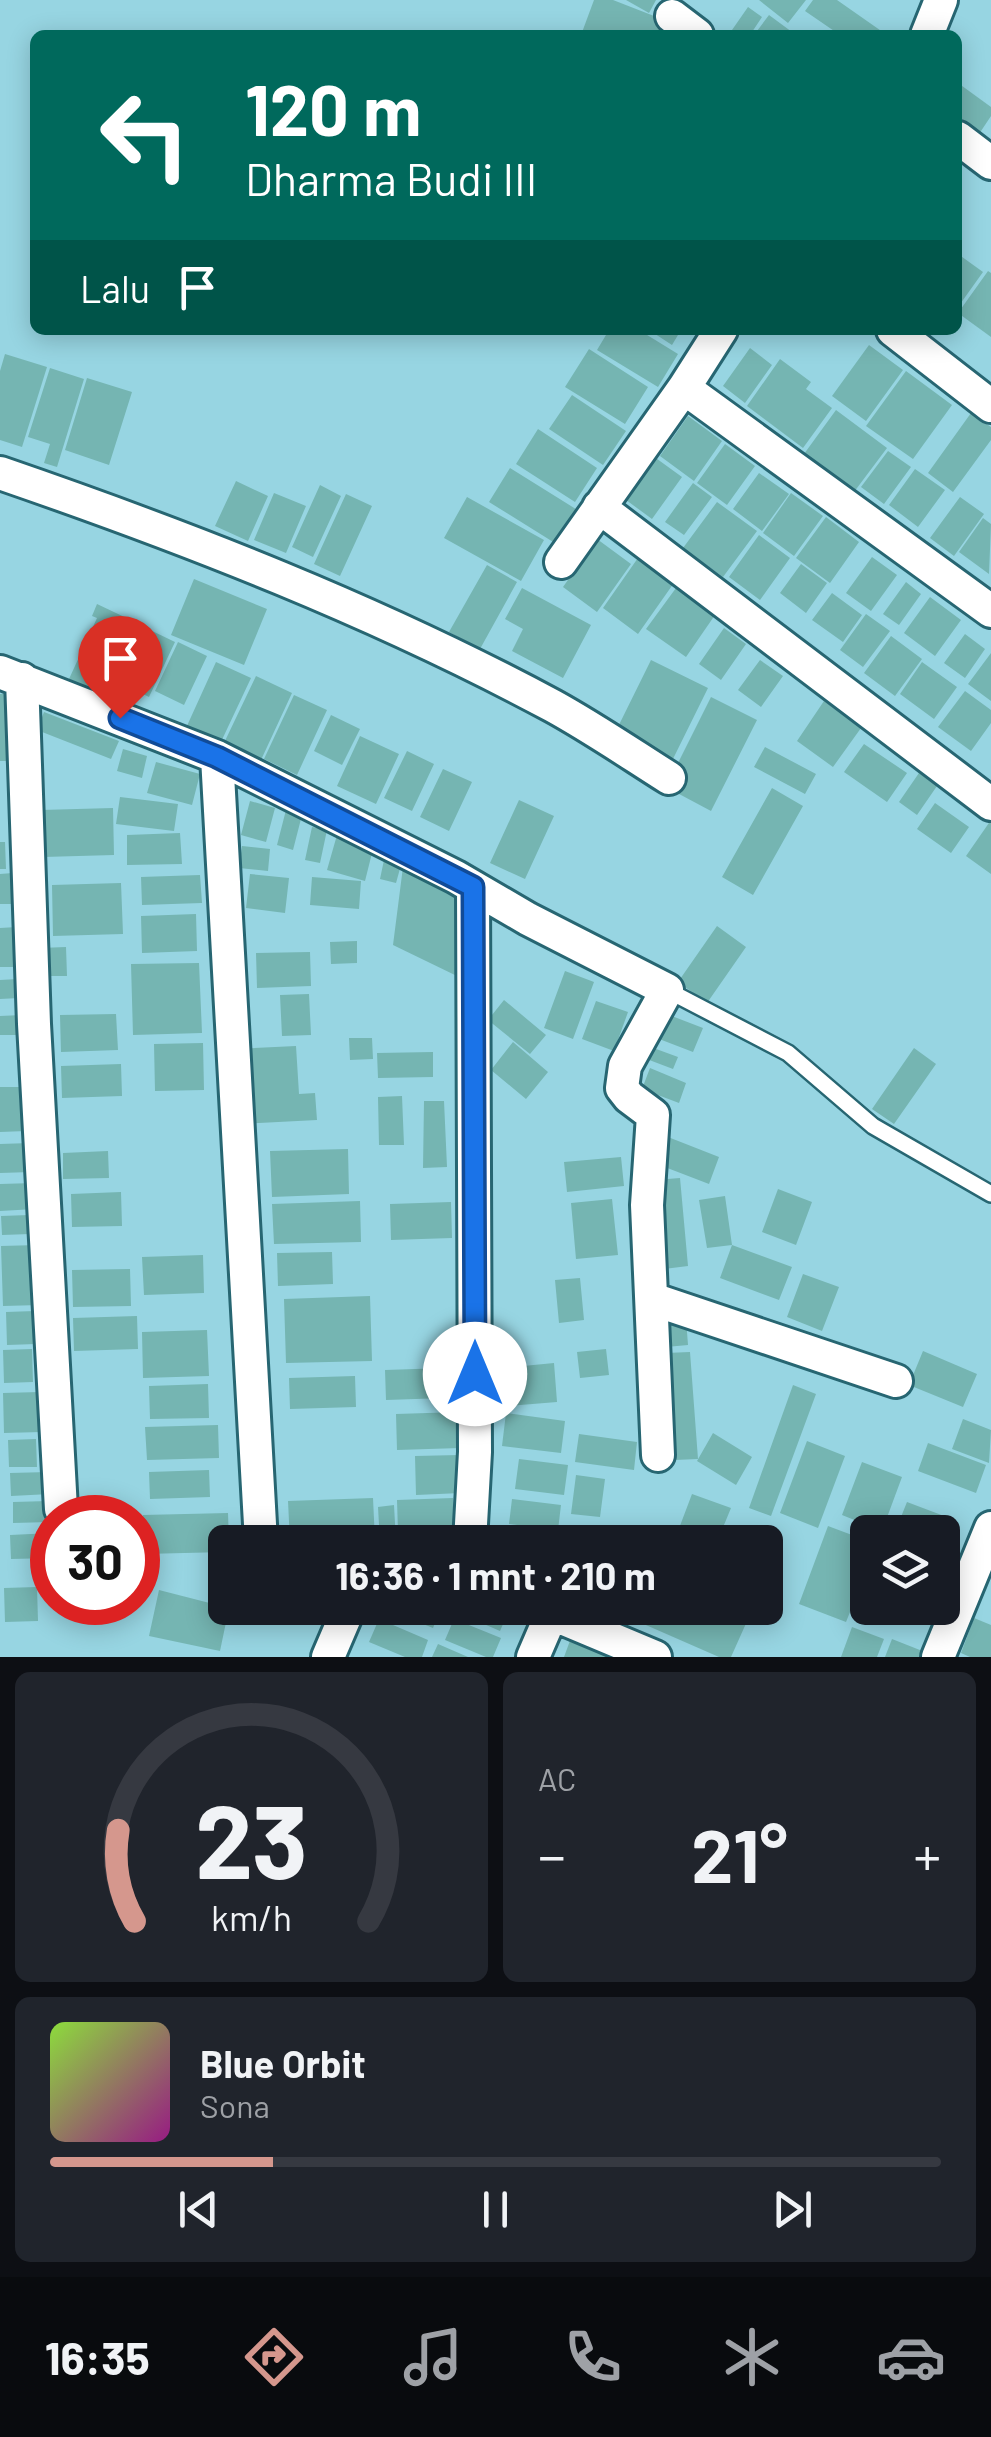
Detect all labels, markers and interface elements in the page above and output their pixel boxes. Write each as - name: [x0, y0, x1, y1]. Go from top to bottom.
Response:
- text: 120 m: [245, 66, 421, 150]
- icon: left: [80, 70, 210, 200]
- text: Dharma Budi III: [245, 151, 537, 205]
- icon: arrive: [170, 260, 225, 315]
- text: Lalu: [80, 265, 150, 311]
- pin: [78, 616, 163, 719]
- icon: arrive: [93, 631, 148, 686]
- position arrow: [423, 1322, 527, 1426]
- speed limit sign: 30: [30, 1495, 160, 1625]
- map controls: [850, 1515, 960, 1625]
- button: layers: [850, 1515, 960, 1625]
- text: 16:36 · 1 mnt · 210 m: [335, 1552, 656, 1598]
- text: AC: [538, 1759, 576, 1797]
- text: 23: [195, 1775, 308, 1900]
- text: 21°: [691, 1808, 788, 1898]
- text: −: [538, 1821, 566, 1887]
- text: +: [913, 1821, 941, 1887]
- text: km/h: [211, 1895, 292, 1938]
- text: Blue Orbit: [200, 2040, 366, 2086]
- text: Sona: [200, 2086, 270, 2124]
- icon: previous: [171, 2182, 226, 2237]
- icon: pause: [468, 2182, 523, 2237]
- icon: next: [765, 2182, 820, 2237]
- icon: directions: [239, 2322, 309, 2392]
- icon: music: [398, 2322, 468, 2392]
- icon: phone: [558, 2322, 628, 2392]
- icon: climate: [717, 2322, 787, 2392]
- icon: car: [876, 2322, 946, 2392]
- text: 16:35: [45, 2330, 150, 2384]

